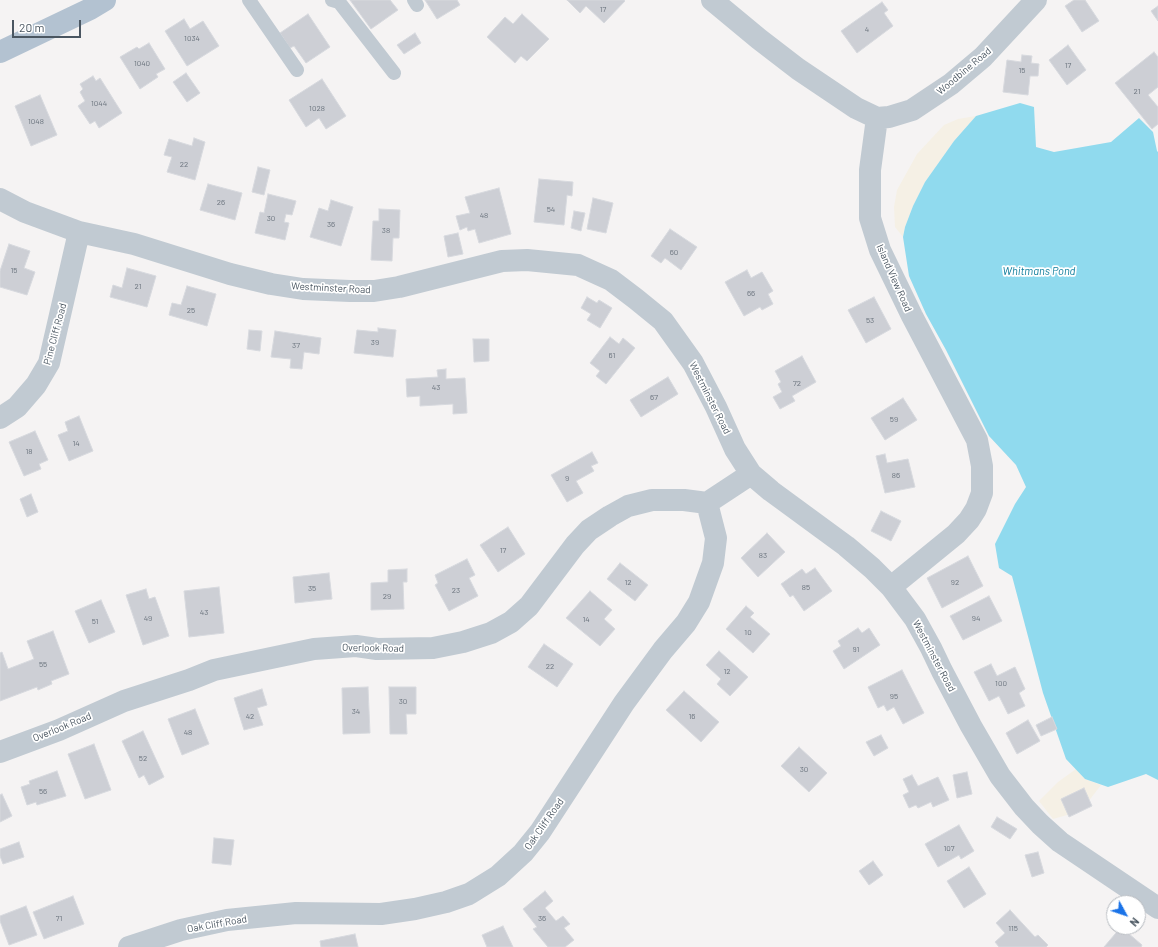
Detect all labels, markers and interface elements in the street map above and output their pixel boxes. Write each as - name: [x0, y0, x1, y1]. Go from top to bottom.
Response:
- house number: 17: [600, 4, 606, 14]
- scale bar: [14, 12, 83, 38]
- text: 20 m: [19, 20, 45, 34]
- house number: 4: [865, 24, 869, 34]
- house number: 1034: [184, 33, 200, 43]
- street label: Woodbine Road: [934, 45, 994, 97]
- house number: 1040: [134, 58, 150, 68]
- house number: 17: [1065, 60, 1071, 70]
- house number: 15: [1019, 65, 1025, 75]
- house number: 21: [1134, 86, 1140, 96]
- house number: 1044: [91, 98, 107, 108]
- house number: 1028: [309, 103, 325, 113]
- house number: 1048: [28, 116, 44, 126]
- house number: 22: [180, 159, 188, 169]
- house number: 26: [217, 197, 225, 207]
- house number: 54: [547, 204, 555, 214]
- house number: 48: [480, 210, 488, 220]
- house number: 30: [267, 213, 275, 223]
- house number: 36: [327, 219, 335, 229]
- house number: 38: [382, 225, 390, 235]
- street label: Island View Road: [874, 242, 914, 314]
- house number: 60: [670, 247, 678, 257]
- water label: Whitmans Pond: [1003, 264, 1075, 278]
- house number: 15: [11, 265, 17, 275]
- street label: Westminster Road: [291, 280, 371, 296]
- house number: 21: [135, 281, 141, 291]
- house number: 66: [747, 288, 755, 298]
- street label: Pine Cliff Road: [41, 302, 69, 366]
- house number: 25: [187, 305, 195, 315]
- house number: 53: [866, 315, 874, 325]
- house number: 39: [371, 337, 379, 347]
- house number: 37: [292, 340, 300, 350]
- house number: 61: [609, 350, 615, 360]
- street label: Westminster Road: [687, 360, 733, 436]
- house number: 72: [793, 378, 801, 388]
- house number: 43: [432, 382, 440, 392]
- house number: 67: [650, 392, 658, 402]
- house number: 59: [890, 414, 898, 424]
- house number: 14: [72, 438, 80, 448]
- house number: 18: [26, 446, 32, 456]
- house number: 86: [892, 470, 900, 480]
- house number: 9: [565, 473, 569, 483]
- house number: 17: [500, 545, 506, 555]
- house number: 83: [759, 550, 767, 560]
- house number: 12: [624, 577, 632, 587]
- house number: 92: [951, 577, 959, 587]
- house number: 85: [802, 582, 810, 592]
- house number: 35: [308, 583, 316, 593]
- house number: 23: [452, 585, 460, 595]
- house number: 29: [383, 591, 391, 601]
- house number: 43: [200, 607, 208, 617]
- house number: 49: [144, 613, 152, 623]
- house number: 94: [972, 613, 980, 623]
- house number: 14: [582, 614, 590, 624]
- house number: 51: [92, 616, 98, 626]
- street label: Westminster Road: [910, 618, 958, 694]
- house number: 10: [744, 627, 752, 637]
- street label: Overlook Road: [342, 641, 404, 655]
- house number: 91: [853, 644, 859, 654]
- house number: 55: [39, 659, 47, 669]
- house number: 22: [546, 661, 554, 671]
- house number: 12: [723, 666, 731, 676]
- house number: 100: [995, 678, 1007, 688]
- house number: 95: [890, 691, 898, 701]
- house number: 30: [399, 696, 407, 706]
- house number: 34: [352, 706, 360, 716]
- street label: Overlook Road: [31, 710, 93, 744]
- house number: 42: [246, 711, 254, 721]
- house number: 16: [689, 711, 695, 721]
- house number: 48: [184, 727, 192, 737]
- house number: 52: [139, 753, 147, 763]
- house number: 30: [800, 764, 808, 774]
- house number: 56: [39, 786, 47, 796]
- street label: Oak Cliff Road: [522, 796, 566, 852]
- house number: 107: [943, 843, 955, 853]
- north arrow: [1106, 895, 1146, 935]
- house number: 71: [56, 913, 62, 923]
- street label: Oak Cliff Road: [186, 913, 248, 935]
- house number: 36: [538, 913, 546, 923]
- text: N: [1127, 915, 1142, 929]
- house number: 115: [1008, 923, 1018, 933]

